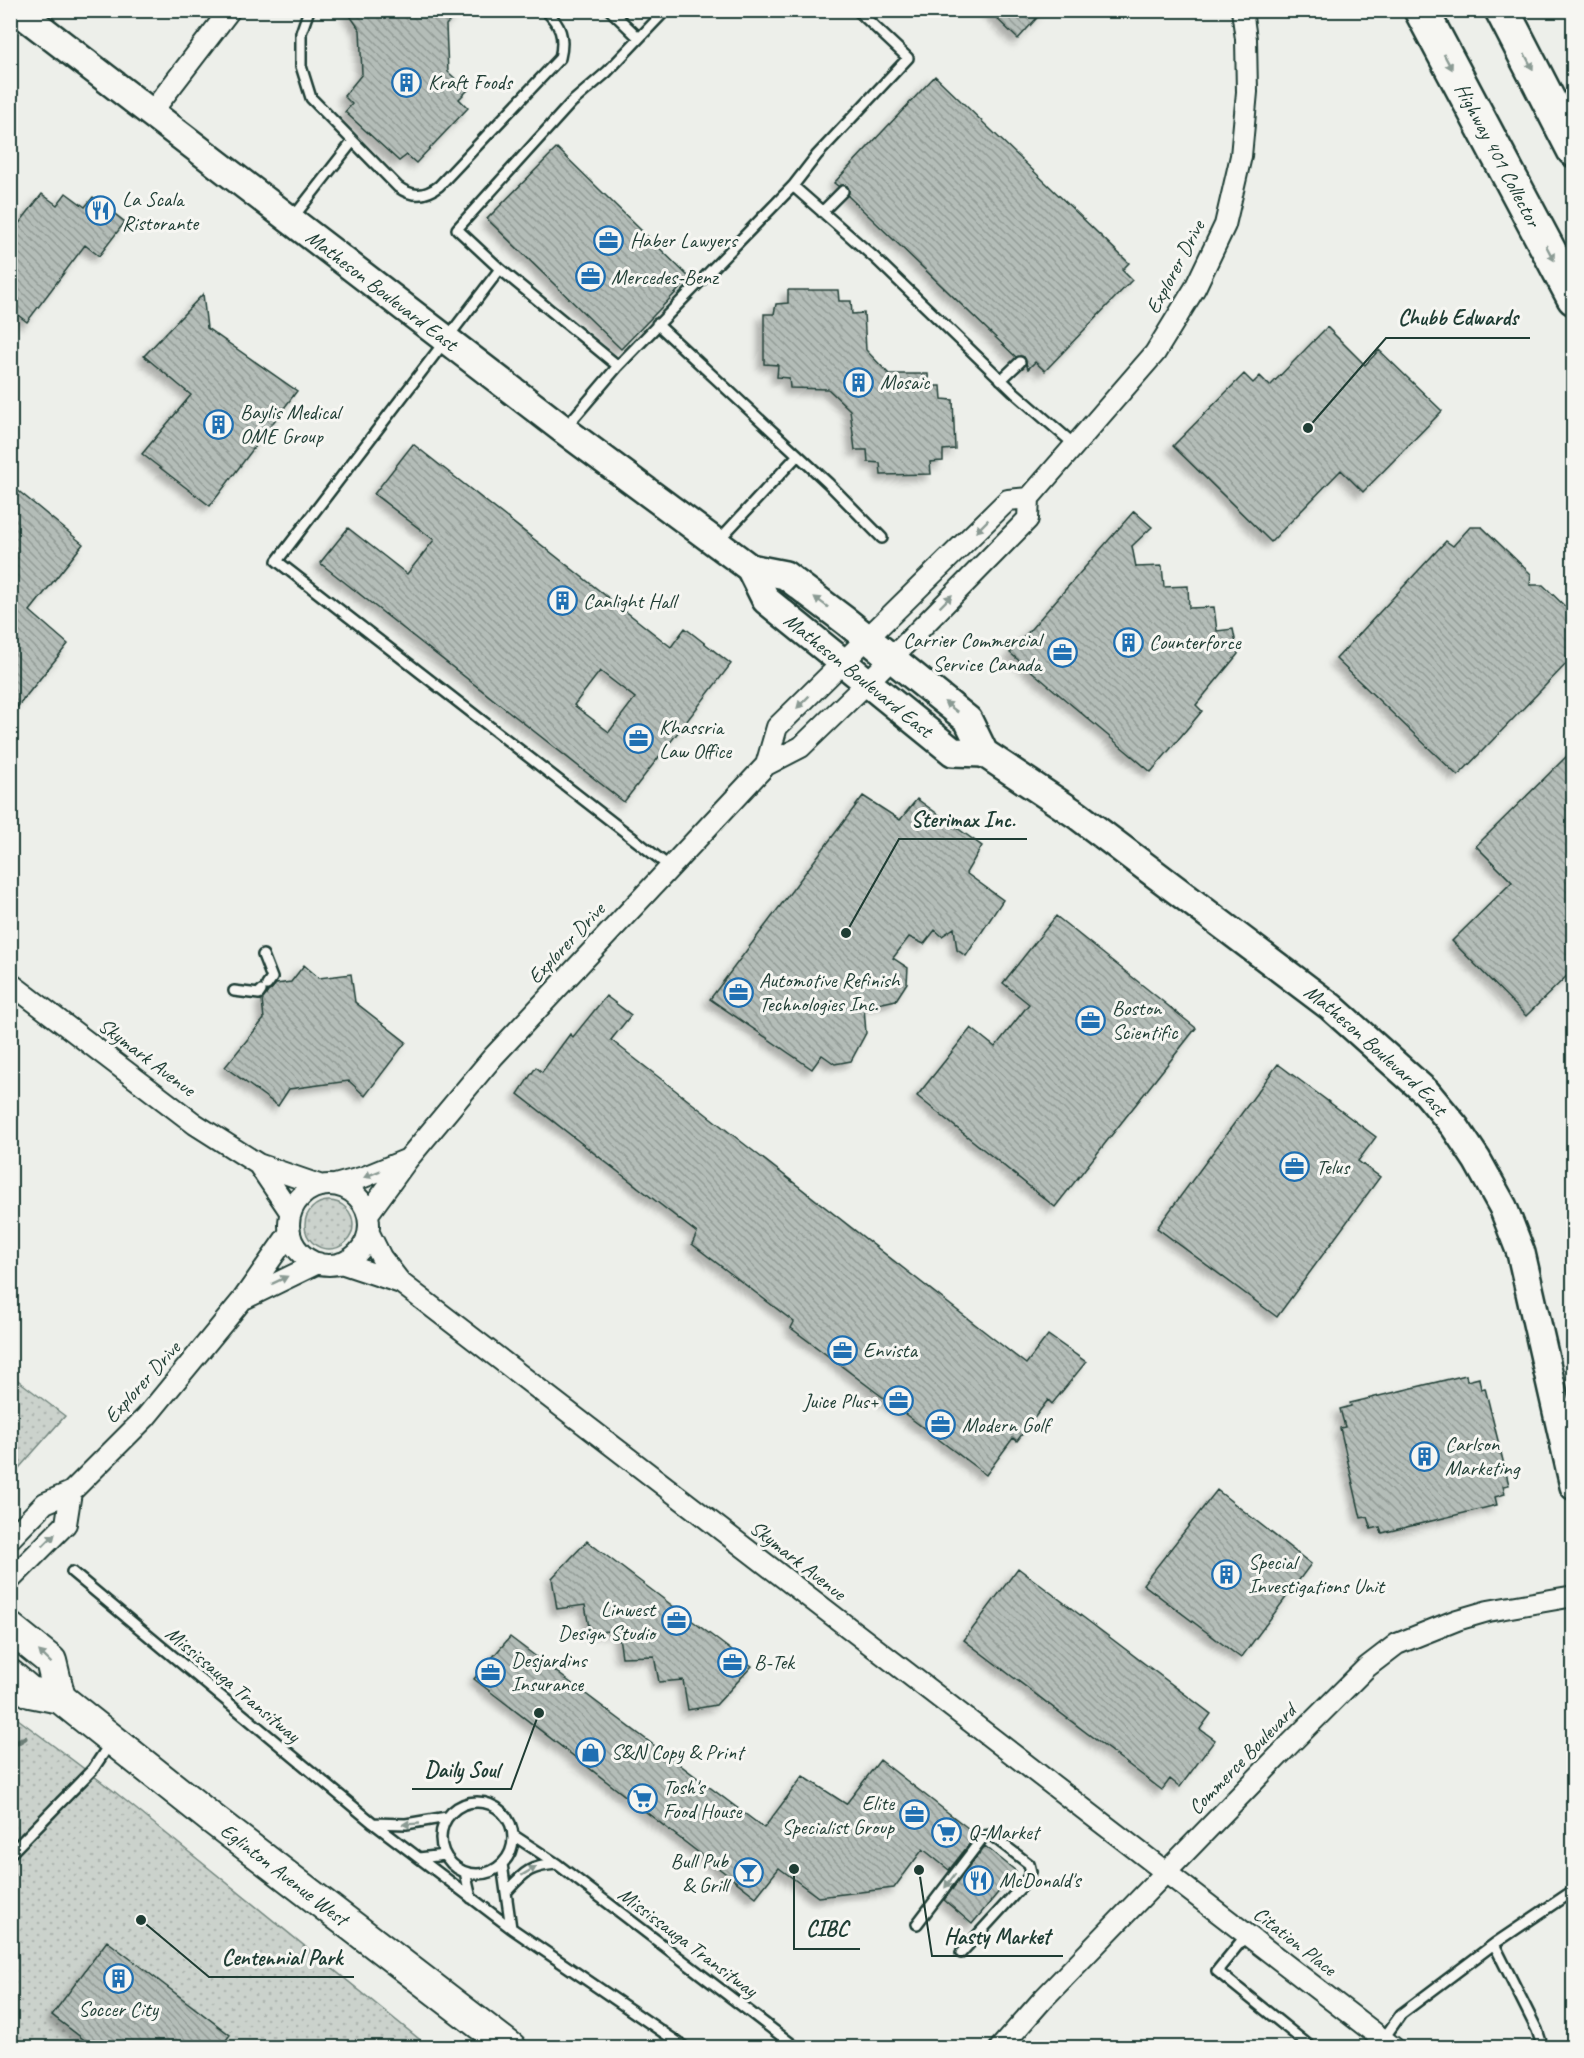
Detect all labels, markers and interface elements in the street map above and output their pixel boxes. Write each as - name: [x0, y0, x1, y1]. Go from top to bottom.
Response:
- one-way arrow: [1443, 53, 1453, 71]
- one-way arrow: [1524, 54, 1534, 71]
- building icon: Kraft Foods: [391, 66, 423, 98]
- place label: Kraft Foods: [428, 69, 514, 95]
- street label: Highway 401 Collector: [1449, 78, 1547, 232]
- place label: La Scala Ristorante: [122, 186, 200, 236]
- restaurant icon: La Scala Ristorante: [85, 195, 117, 227]
- street label: Explorer Drive: [1140, 214, 1211, 318]
- street label: Matheson Boulevard East: [301, 224, 464, 358]
- office icon: Haber Lawyers: [593, 224, 625, 256]
- place label: Haber Lawyers: [630, 227, 739, 253]
- one-way arrow: [1545, 245, 1555, 262]
- office icon: Mercedes-Benz: [574, 261, 606, 293]
- place label: Mercedes-Benz: [611, 264, 720, 290]
- callout: Chubb Edwards: [1386, 298, 1530, 338]
- text: Chubb Edwards: [1398, 304, 1520, 332]
- building icon: Mosaic: [843, 366, 875, 398]
- place label: Mosaic: [880, 369, 931, 395]
- place label: Baylis Medical OME Group: [240, 399, 343, 449]
- building icon: Baylis Medical OME Group: [203, 408, 235, 440]
- one-way arrow: [975, 518, 989, 532]
- building icon: Canlight Hall: [546, 585, 578, 617]
- place label: Canlight Hall: [583, 588, 679, 614]
- one-way arrow: [938, 595, 952, 609]
- one-way arrow: [814, 597, 829, 609]
- street label: Matheson Boulevard East: [779, 607, 940, 744]
- building icon: Counterforce: [1112, 626, 1144, 658]
- place label: Carrier Commercial Service Canada: [903, 627, 1044, 677]
- place label: Counterforce: [1149, 629, 1242, 655]
- office icon: Carrier Commercial Service Canada: [1046, 636, 1078, 668]
- one-way arrow: [796, 695, 810, 709]
- one-way arrow: [943, 700, 959, 713]
- place label: Khassria Law Office: [659, 714, 732, 764]
- office icon: Khassria Law Office: [622, 723, 654, 755]
- callout: Sterimax Inc.: [899, 799, 1027, 839]
- text: Sterimax Inc.: [911, 806, 1016, 834]
- street label: Explorer Drive: [522, 895, 612, 989]
- place label: Automotive Refinish Technologies Inc.: [759, 967, 901, 1017]
- office icon: Automotive Refinish Technologies Inc.: [722, 976, 754, 1008]
- street label: Matheson Boulevard East: [1299, 979, 1454, 1122]
- place label: Boston Scientific: [1112, 995, 1179, 1045]
- office icon: Boston Scientific: [1075, 1004, 1107, 1036]
- street label: Skymark Avenue: [93, 1012, 202, 1103]
- office icon: Telus: [1279, 1151, 1311, 1183]
- place label: Telus: [1316, 1154, 1351, 1180]
- one-way arrow: [362, 1169, 380, 1179]
- one-way arrow: [272, 1276, 289, 1285]
- street label: Explorer Drive: [98, 1334, 187, 1429]
- office icon: Envista: [826, 1334, 858, 1366]
- place label: Envista: [863, 1337, 919, 1363]
- office icon: Juice Plus+: [883, 1385, 915, 1417]
- place label: Juice Plus+: [802, 1388, 880, 1414]
- office icon: Modern Golf: [925, 1409, 957, 1441]
- place label: Modern Golf: [962, 1412, 1053, 1438]
- place label: Carlson Marketing: [1445, 1431, 1521, 1481]
- building icon: Carlson Marketing: [1408, 1440, 1440, 1472]
- street label: Skymark Avenue: [745, 1514, 853, 1607]
- one-way arrow: [42, 1534, 56, 1548]
- place label: Special Investigations Unit: [1248, 1549, 1386, 1599]
- building icon: Special Investigations Unit: [1211, 1558, 1243, 1590]
- place label: Linwest Design Studio: [558, 1596, 658, 1646]
- office icon: Linwest Design Studio: [660, 1605, 692, 1637]
- street label: Mississauga Transitway: [160, 1620, 307, 1749]
- office icon: B-Tek: [717, 1646, 749, 1678]
- place label: Desjardins Insurance: [511, 1647, 588, 1697]
- one-way arrow: [38, 1649, 52, 1664]
- place label: B-Tek: [754, 1649, 796, 1675]
- office icon: Desjardins Insurance: [474, 1656, 506, 1688]
- street label: Commerce Boulevard: [1183, 1695, 1304, 1820]
- shop icon: S&N Copy & Print: [574, 1736, 606, 1768]
- place label: S&N Copy & Print: [611, 1739, 746, 1765]
- callout: Daily Soul: [412, 1749, 511, 1789]
- text: Daily Soul: [425, 1756, 503, 1784]
- place label: Tosh's Food House: [663, 1774, 742, 1824]
- supermarket icon: Tosh's Food House: [626, 1783, 658, 1815]
- place label: Elite Specialist Group: [782, 1790, 895, 1840]
- office icon: Elite Specialist Group: [899, 1799, 931, 1831]
- supermarket icon: Q-Market: [931, 1816, 963, 1848]
- street label: Eglinton Avenue West: [215, 1817, 356, 1933]
- one-way arrow: [401, 1819, 420, 1828]
- place label: Q-Market: [968, 1819, 1042, 1845]
- place label: Bull Pub & Grill: [671, 1848, 731, 1898]
- bar icon: Bull Pub & Grill: [733, 1857, 765, 1889]
- restaurant icon: McDonald's: [962, 1864, 994, 1896]
- one-way arrow: [521, 1865, 537, 1876]
- place label: McDonald's: [999, 1867, 1082, 1893]
- one-way arrow: [944, 1873, 956, 1889]
- street label: Mississauga Transitway: [613, 1881, 764, 2004]
- street label: Citation Place: [1248, 1901, 1343, 1982]
- callout: CIBC: [794, 1909, 860, 1949]
- text: CIBC: [806, 1915, 851, 1943]
- callout: Hasty Market: [932, 1916, 1063, 1956]
- text: Hasty Market: [944, 1923, 1054, 1951]
- callout: Centennial Park: [209, 1937, 354, 1977]
- text: Centennial Park: [222, 1944, 344, 1972]
- building icon: Soccer City: [102, 1962, 134, 1994]
- place label: Soccer City: [78, 1996, 160, 2022]

